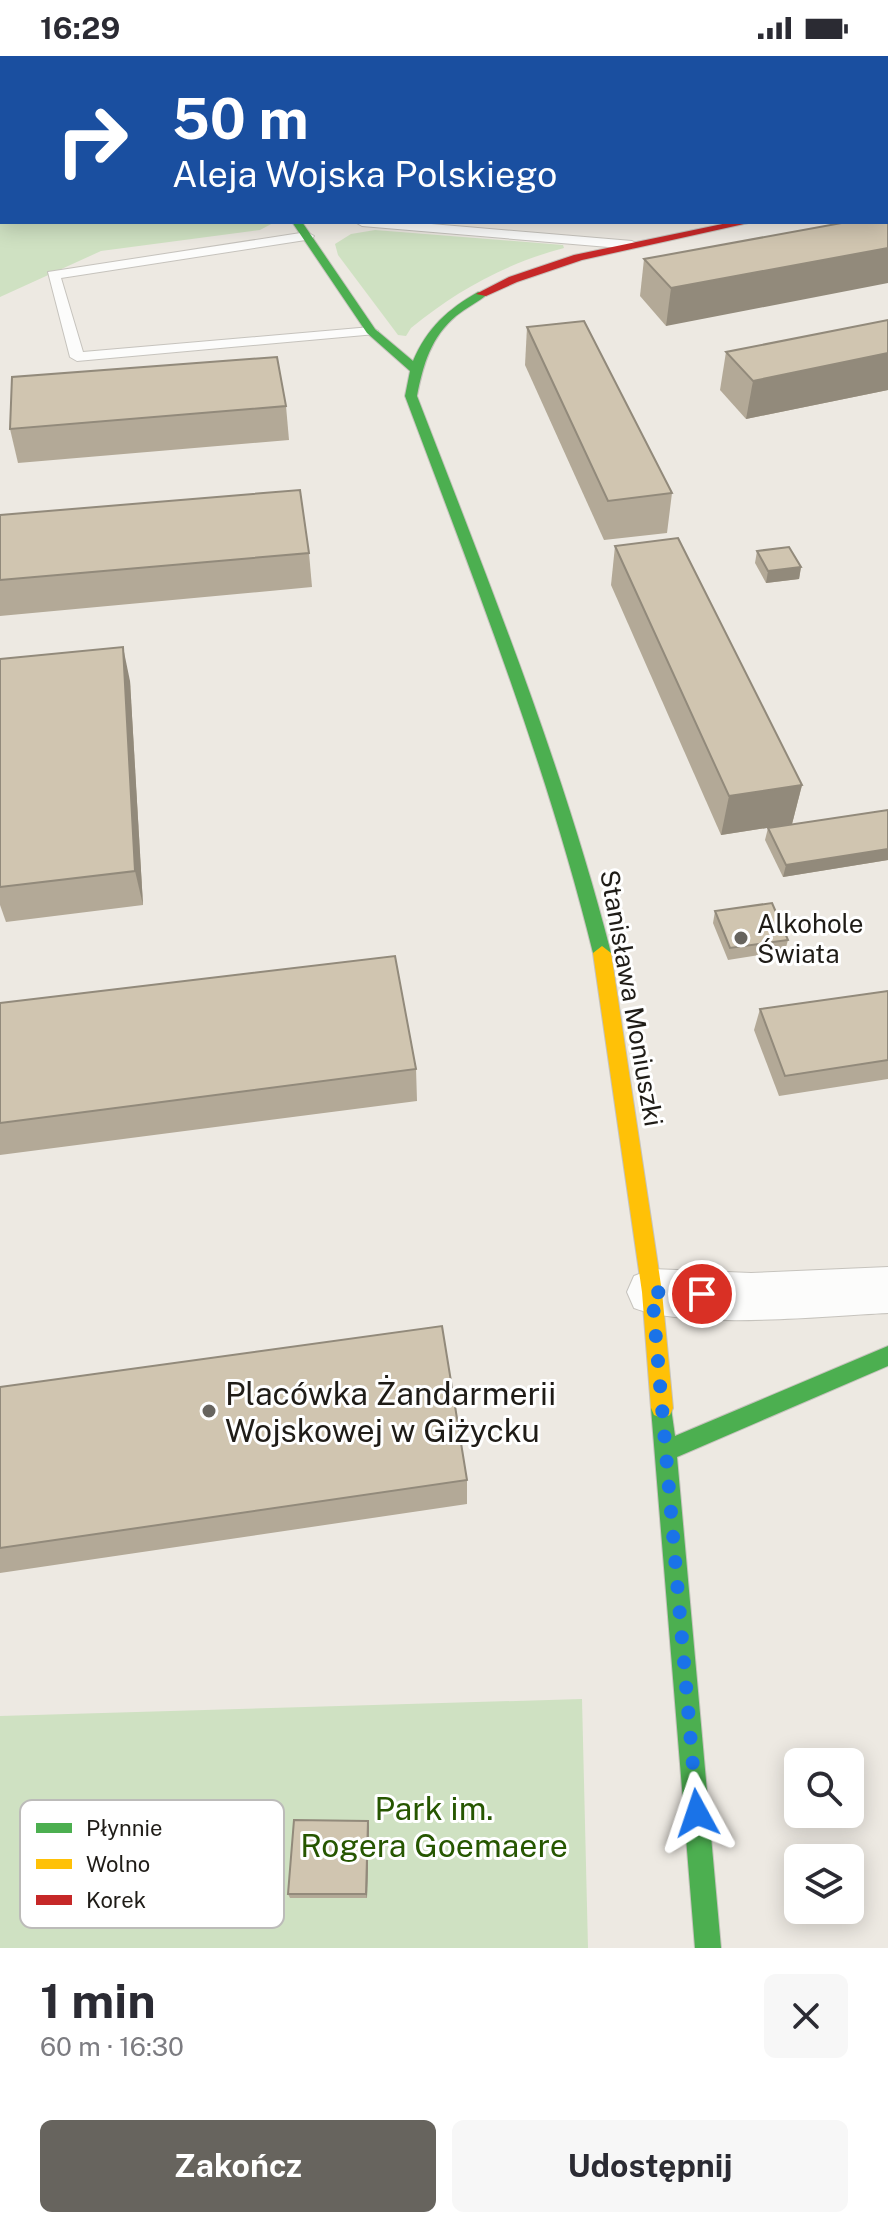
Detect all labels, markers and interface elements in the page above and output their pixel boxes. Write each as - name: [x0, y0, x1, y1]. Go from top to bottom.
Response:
- text: 16:29: [40, 10, 120, 46]
- text: 50 m: [172, 86, 309, 152]
- icon: right: [40, 88, 144, 192]
- text: Aleja Wojska Polskiego: [172, 153, 557, 195]
- street label: Stanisława Moniuszki: [594, 867, 670, 1129]
- place label: Alkohole Świata: [757, 908, 864, 969]
- marker: Alkohole Świata: [732, 929, 750, 947]
- pin: [668, 1260, 736, 1328]
- icon: arrive: [680, 1272, 724, 1316]
- place label: Placówka Żandarmerii Wojskowej w Giżycku: [225, 1375, 556, 1449]
- marker: Placówka Żandarmerii Wojskowej w Giżycku: [200, 1402, 218, 1420]
- map controls: [784, 1748, 864, 1924]
- button: search: [784, 1748, 864, 1828]
- position arrow: [655, 1771, 739, 1855]
- park label: Park im. Rogera Goemaere: [300, 1790, 568, 1864]
- legend: [20, 1800, 284, 1928]
- text: Płynnie: [86, 1815, 162, 1841]
- button: layers: [784, 1844, 864, 1924]
- text: Wolno: [86, 1851, 150, 1877]
- text: Korek: [86, 1887, 146, 1913]
- text: 1 min: [40, 1972, 156, 2029]
- button: close: [764, 1974, 848, 2058]
- text: 60 m · 16:30: [40, 2031, 184, 2062]
- button: Zakończ: [40, 2120, 436, 2212]
- button: Udostępnij: [452, 2120, 848, 2212]

